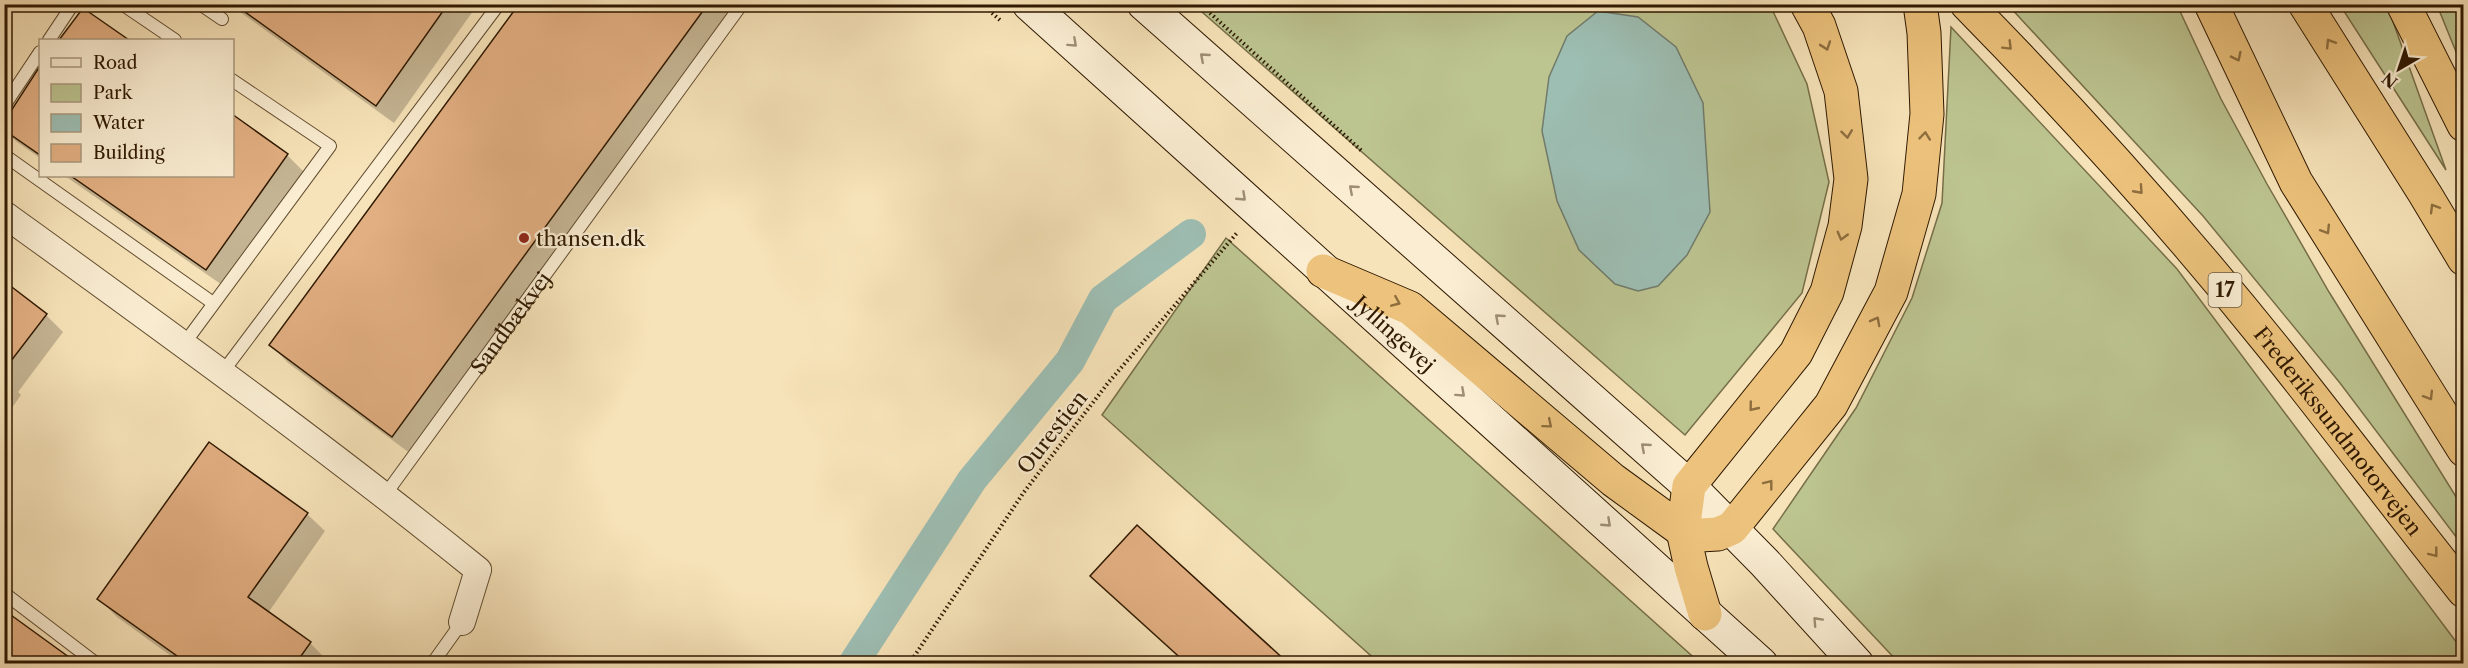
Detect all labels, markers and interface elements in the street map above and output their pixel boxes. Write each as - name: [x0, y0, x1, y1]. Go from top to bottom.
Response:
- one-way arrow: [1066, 36, 1076, 47]
- legend: [39, 39, 234, 177]
- one-way arrow: [2000, 39, 2011, 50]
- one-way arrow: [2326, 39, 2337, 50]
- north arrow: [2369, 39, 2429, 99]
- one-way arrow: [1819, 41, 1832, 51]
- one-way arrow: [2229, 51, 2241, 62]
- text: Road: [93, 52, 138, 74]
- one-way arrow: [1200, 53, 1210, 64]
- text: N: [2378, 68, 2401, 93]
- text: Park: [93, 82, 134, 104]
- text: Water: [92, 112, 145, 134]
- one-way arrow: [1840, 130, 1852, 139]
- one-way arrow: [1918, 131, 1931, 140]
- text: Building: [93, 142, 165, 164]
- one-way arrow: [2132, 183, 2143, 194]
- one-way arrow: [1349, 185, 1359, 196]
- one-way arrow: [1235, 190, 1245, 201]
- one-way arrow: [2429, 204, 2441, 214]
- one-way arrow: [2319, 224, 2331, 234]
- place label: thansen.dk: [536, 226, 646, 251]
- marker: thansen.dk: [517, 231, 531, 245]
- one-way arrow: [1837, 231, 1850, 241]
- street label: Sandbækvej: [465, 267, 556, 379]
- road number: 17: [2208, 273, 2242, 307]
- street label: Jyllingevej: [1346, 288, 1441, 377]
- one-way arrow: [1390, 295, 1401, 307]
- one-way arrow: [1495, 314, 1506, 325]
- one-way arrow: [1869, 317, 1880, 327]
- street label: Frederikssundmotorvejen: [2249, 321, 2428, 540]
- street label: Ourestien: [1012, 386, 1092, 478]
- one-way arrow: [1454, 386, 1465, 397]
- one-way arrow: [2421, 390, 2433, 400]
- one-way arrow: [1749, 400, 1760, 411]
- one-way arrow: [1541, 417, 1552, 428]
- one-way arrow: [1641, 443, 1652, 454]
- one-way arrow: [1762, 479, 1773, 490]
- one-way arrow: [1600, 516, 1611, 527]
- one-way arrow: [2427, 547, 2438, 558]
- one-way arrow: [1813, 617, 1824, 627]

